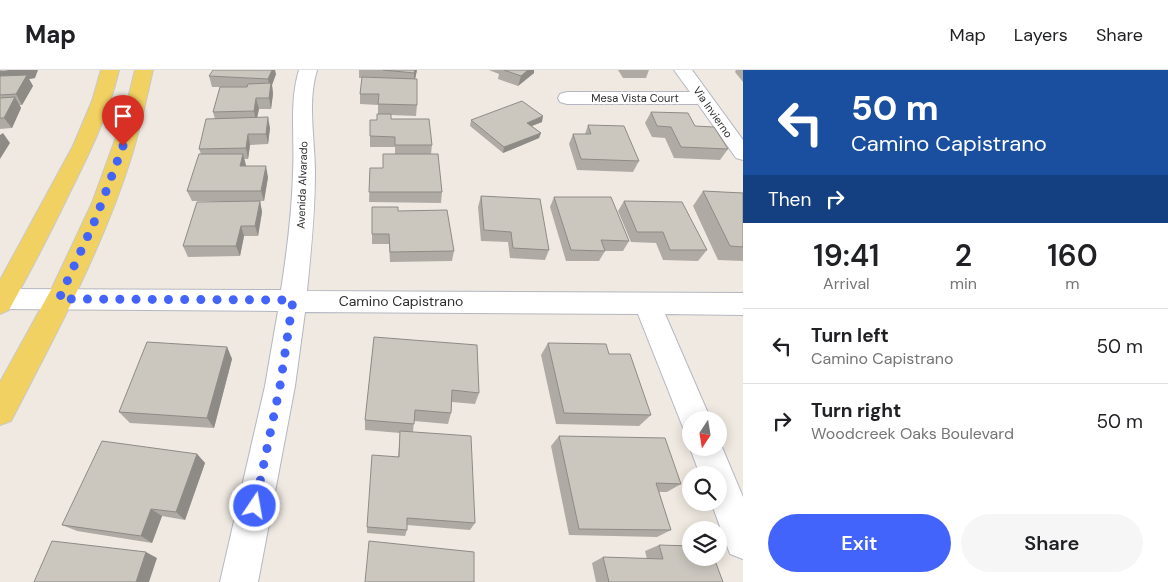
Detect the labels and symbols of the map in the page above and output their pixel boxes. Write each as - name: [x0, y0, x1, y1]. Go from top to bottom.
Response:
- street label: Via Invierno: [690, 84, 736, 140]
- street label: Mesa Vista Court: [591, 91, 679, 105]
- pin: [102, 95, 144, 146]
- street label: Avenida Alvarado: [293, 141, 311, 229]
- street label: Camino Capistrano: [339, 292, 463, 310]
- north arrow: [682, 411, 728, 456]
- position arrow: [228, 479, 280, 531]

